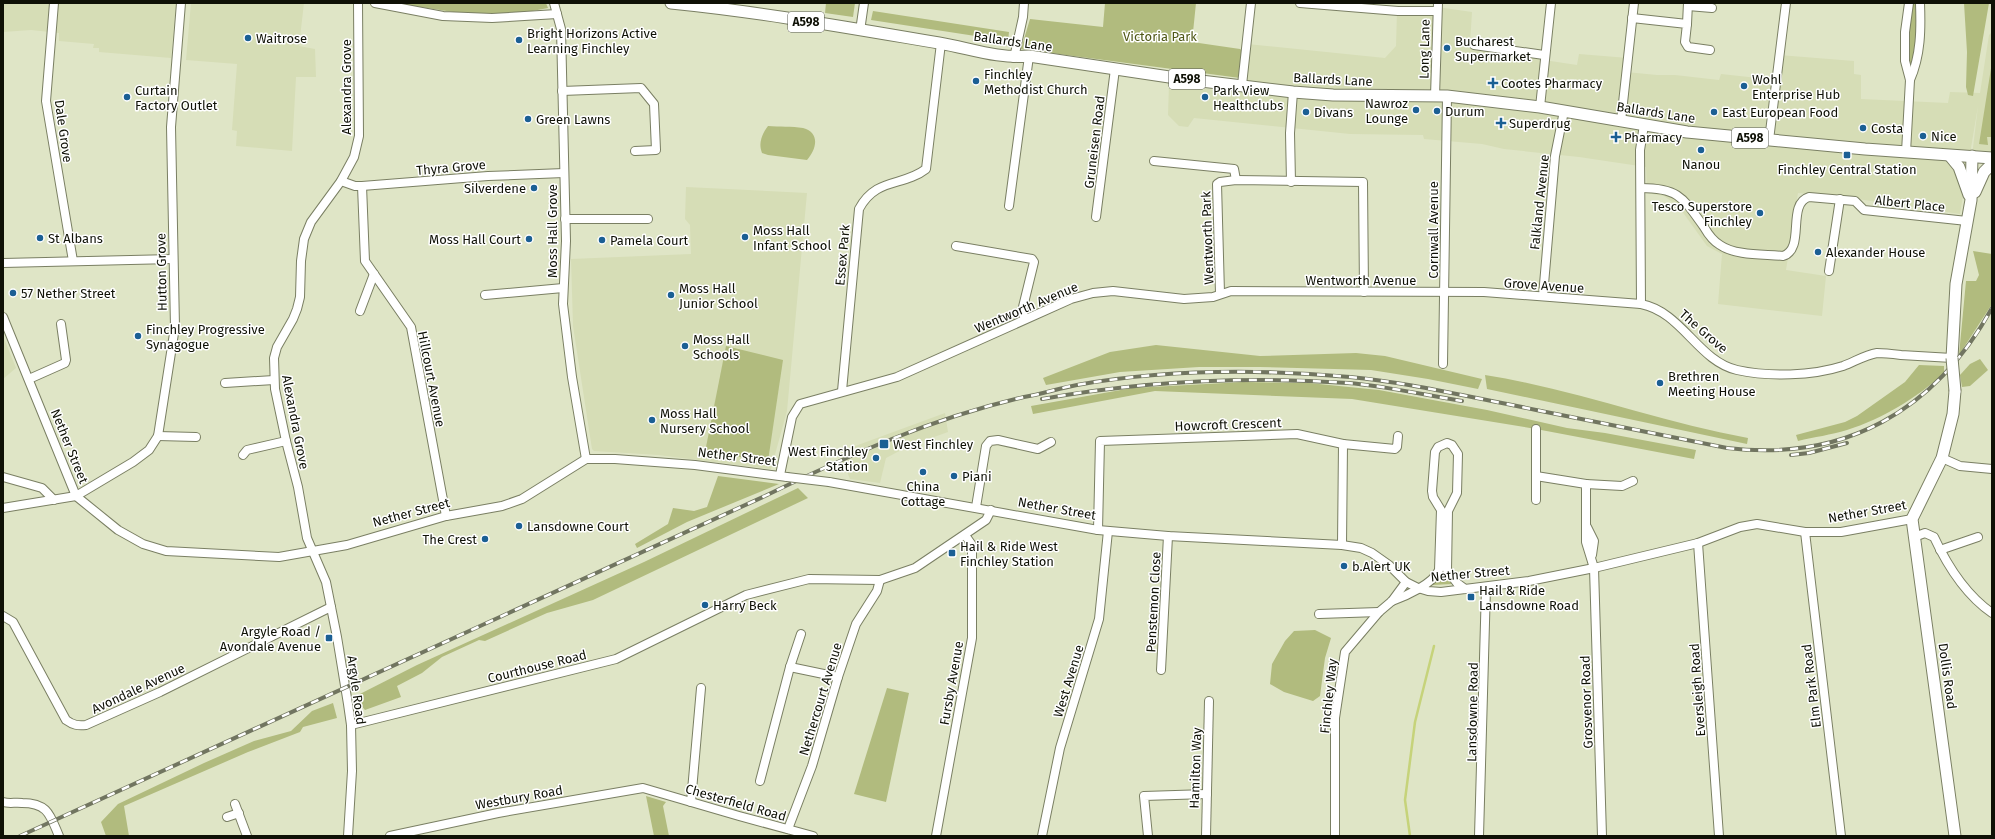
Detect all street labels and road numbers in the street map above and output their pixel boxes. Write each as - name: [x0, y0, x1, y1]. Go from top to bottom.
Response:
- road number: A598: [788, 12, 824, 32]
- street label: Long Lane: [1416, 19, 1433, 79]
- street label: Ballards Lane: [973, 29, 1053, 54]
- street label: Alexandra Grove: [339, 39, 354, 135]
- road number: A598: [1169, 69, 1205, 89]
- street label: Ballards Lane: [1293, 70, 1373, 89]
- street label: Gruneisen Road: [1081, 95, 1108, 189]
- street label: Dale Grove: [52, 99, 75, 163]
- street label: Ballards Lane: [1615, 99, 1696, 126]
- road number: A598: [1732, 128, 1768, 148]
- street label: Falkland Avenue: [1527, 154, 1552, 250]
- street label: Thyra Grove: [416, 157, 486, 178]
- street label: Cornwall Avenue: [1426, 181, 1441, 279]
- street label: Moss Hall Grove: [545, 184, 560, 278]
- street label: Wentworth Park: [1198, 191, 1217, 285]
- street label: Albert Place: [1874, 192, 1946, 215]
- street label: Essex Park: [832, 224, 853, 286]
- street label: Hutton Grove: [153, 233, 170, 311]
- street label: Wentworth Avenue: [1306, 273, 1416, 288]
- street label: Grove Avenue: [1503, 275, 1585, 296]
- street label: Wentworth Avenue: [972, 279, 1080, 336]
- street label: The Grove: [1677, 306, 1731, 356]
- street label: Hillcourt Avenue: [415, 330, 448, 428]
- street label: Alexandra Grove: [279, 374, 312, 470]
- street label: Nether Street: [48, 407, 91, 486]
- street label: Howcroft Crescent: [1174, 415, 1282, 434]
- street label: Nether Street: [697, 444, 777, 469]
- street label: Nether Street: [1017, 494, 1097, 523]
- street label: Nether Street: [371, 495, 452, 530]
- street label: Nether Street: [1827, 497, 1908, 526]
- street label: Penstemon Close: [1143, 551, 1164, 653]
- street label: Nether Street: [1430, 563, 1510, 584]
- street label: Fursby Avenue: [937, 640, 966, 726]
- street label: Nethercourt Avenue: [796, 641, 845, 757]
- street label: Dollis Road: [1935, 642, 1960, 710]
- street label: West Avenue: [1050, 643, 1087, 719]
- street label: Eversleigh Road: [1687, 643, 1708, 737]
- street label: Elm Park Road: [1799, 643, 1824, 729]
- street label: Courthouse Road: [486, 647, 588, 686]
- street label: Argyle Road: [344, 655, 369, 726]
- street label: Grosvenor Road: [1577, 655, 1596, 749]
- street label: Finchley Way: [1317, 657, 1340, 734]
- street label: Avondale Avenue: [89, 660, 187, 717]
- street label: Lansdowne Road: [1464, 662, 1481, 762]
- street label: Hamilton Way: [1187, 727, 1204, 809]
- street label: Chesterfield Road: [684, 781, 788, 824]
- street label: Westbury Road: [474, 782, 564, 813]

